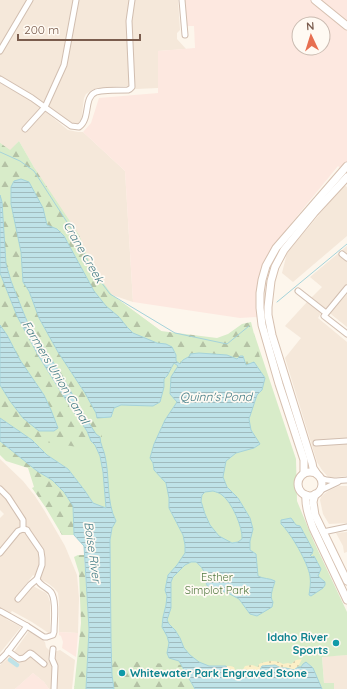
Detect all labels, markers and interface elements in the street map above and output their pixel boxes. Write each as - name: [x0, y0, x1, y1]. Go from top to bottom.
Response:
- scale bar: [18, 16, 140, 42]
- north arrow: [291, 16, 331, 56]
- text: N: [306, 19, 315, 33]
- text: 200 m: [24, 22, 59, 37]
- water label: Crane Creek: [60, 218, 108, 287]
- water label: Farmers Union Canal: [19, 318, 93, 427]
- water label: Quinn's Pond: [180, 389, 254, 404]
- water label: Boise River: [81, 520, 105, 585]
- park label: Esther Simplot Park: [185, 570, 249, 597]
- place label: Idaho River Sports: [267, 630, 328, 657]
- marker: Idaho River Sports: [331, 638, 341, 648]
- place label: Whitewater Park Engraved Stone: [130, 666, 307, 680]
- marker: Whitewater Park Engraved Stone: [117, 668, 127, 678]

